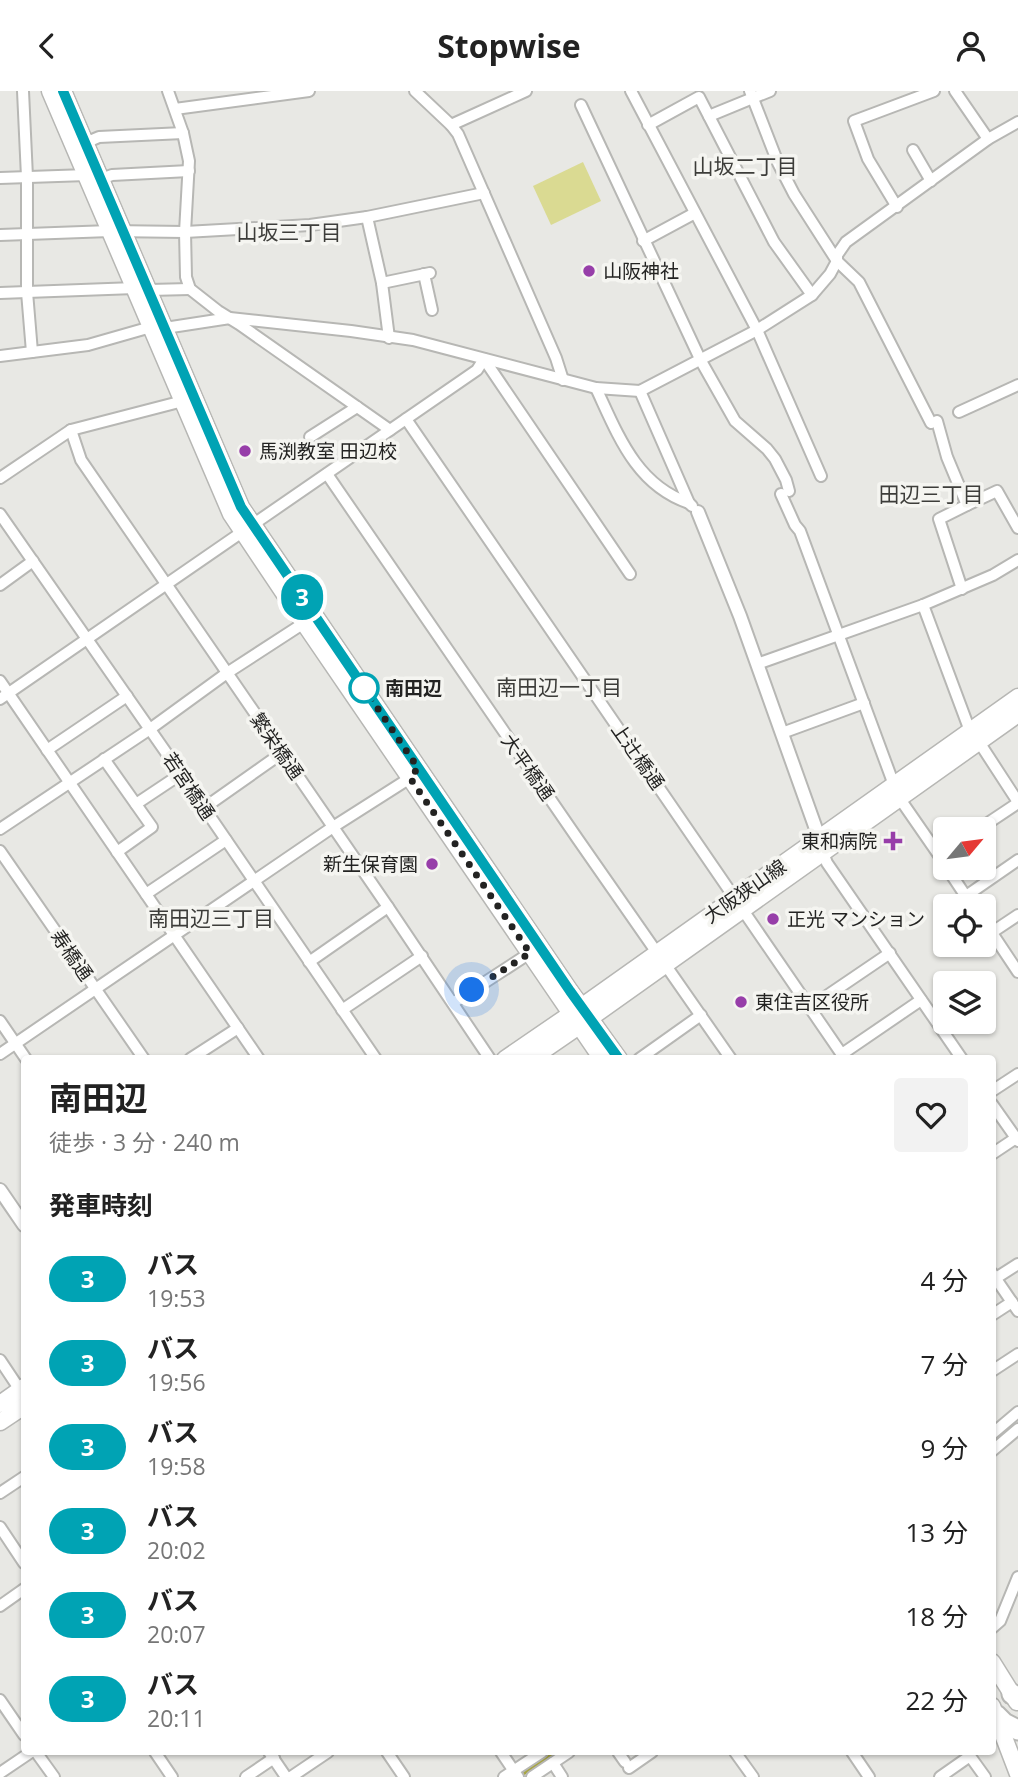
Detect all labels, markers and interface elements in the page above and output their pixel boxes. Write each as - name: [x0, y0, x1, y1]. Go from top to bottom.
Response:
- text: Stopwise: [437, 24, 581, 67]
- icon: back: [28, 27, 66, 65]
- icon: person: [952, 27, 990, 65]
- district label: 山坂二丁目: [693, 152, 798, 180]
- district label: 山坂三丁目: [237, 218, 342, 246]
- place label: 山阪神社: [603, 258, 679, 284]
- marker: 山阪神社: [581, 263, 597, 279]
- place label: 馬渕教室 田辺校: [259, 438, 397, 464]
- marker: 馬渕教室 田辺校: [237, 443, 253, 459]
- district label: 田辺三丁目: [879, 480, 984, 508]
- line badge: 3: [279, 574, 325, 620]
- text: 3: [295, 580, 309, 613]
- marker: 南田辺: [349, 673, 379, 703]
- district label: 南田辺一丁目: [496, 673, 622, 701]
- place label: 南田辺: [385, 675, 442, 701]
- street label: 繁栄橋通: [245, 707, 309, 785]
- street label: 上辻橋通: [606, 717, 670, 795]
- street label: 大平橋通: [496, 728, 560, 806]
- street label: 若宮橋通: [157, 747, 221, 825]
- north arrow: [933, 817, 996, 880]
- map controls: [933, 817, 996, 1034]
- place label: 東和病院: [801, 828, 877, 854]
- marker: 東和病院: [883, 831, 903, 851]
- place label: 新生保育園: [323, 851, 418, 877]
- street label: 大阪狭山線: [699, 853, 791, 929]
- marker: 新生保育園: [424, 856, 440, 872]
- button: locate: [933, 894, 996, 957]
- district label: 南田辺三丁目: [148, 904, 274, 932]
- place label: 正光 マンション: [787, 906, 925, 932]
- marker: 正光 マンション: [765, 911, 781, 927]
- street label: 寿橋通: [45, 924, 99, 986]
- button: layers: [933, 971, 996, 1034]
- your location: [454, 972, 489, 1007]
- place label: 東住吉区役所: [755, 989, 869, 1015]
- marker: 東住吉区役所: [733, 994, 749, 1010]
- text: 南田辺: [49, 1075, 148, 1120]
- button: heart: [894, 1078, 968, 1152]
- text: 徒歩 · 3 分 · 240 m: [49, 1126, 240, 1158]
- text: 発車時刻: [49, 1187, 153, 1223]
- text: バス: [147, 1246, 199, 1282]
- text: 3: [81, 1262, 94, 1295]
- text: 4 分: [920, 1262, 968, 1298]
- text: 19:53: [147, 1282, 206, 1314]
- text: バス: [147, 1330, 199, 1366]
- text: 3: [81, 1346, 94, 1379]
- text: 7 分: [920, 1346, 968, 1382]
- text: 19:56: [147, 1366, 206, 1398]
- text: バス: [147, 1414, 199, 1450]
- text: 3: [81, 1430, 94, 1463]
- text: 9 分: [920, 1430, 968, 1466]
- text: 19:58: [147, 1450, 206, 1482]
- text: バス: [147, 1498, 199, 1534]
- text: 3: [81, 1514, 94, 1547]
- text: 13 分: [906, 1514, 968, 1550]
- text: 20:02: [147, 1534, 206, 1566]
- text: バス: [147, 1582, 199, 1618]
- text: 3: [81, 1598, 94, 1631]
- text: 18 分: [906, 1598, 968, 1634]
- text: 20:07: [147, 1618, 206, 1650]
- text: バス: [147, 1666, 199, 1702]
- text: 3: [81, 1682, 94, 1715]
- text: 22 分: [906, 1682, 968, 1718]
- text: 20:11: [147, 1702, 206, 1734]

